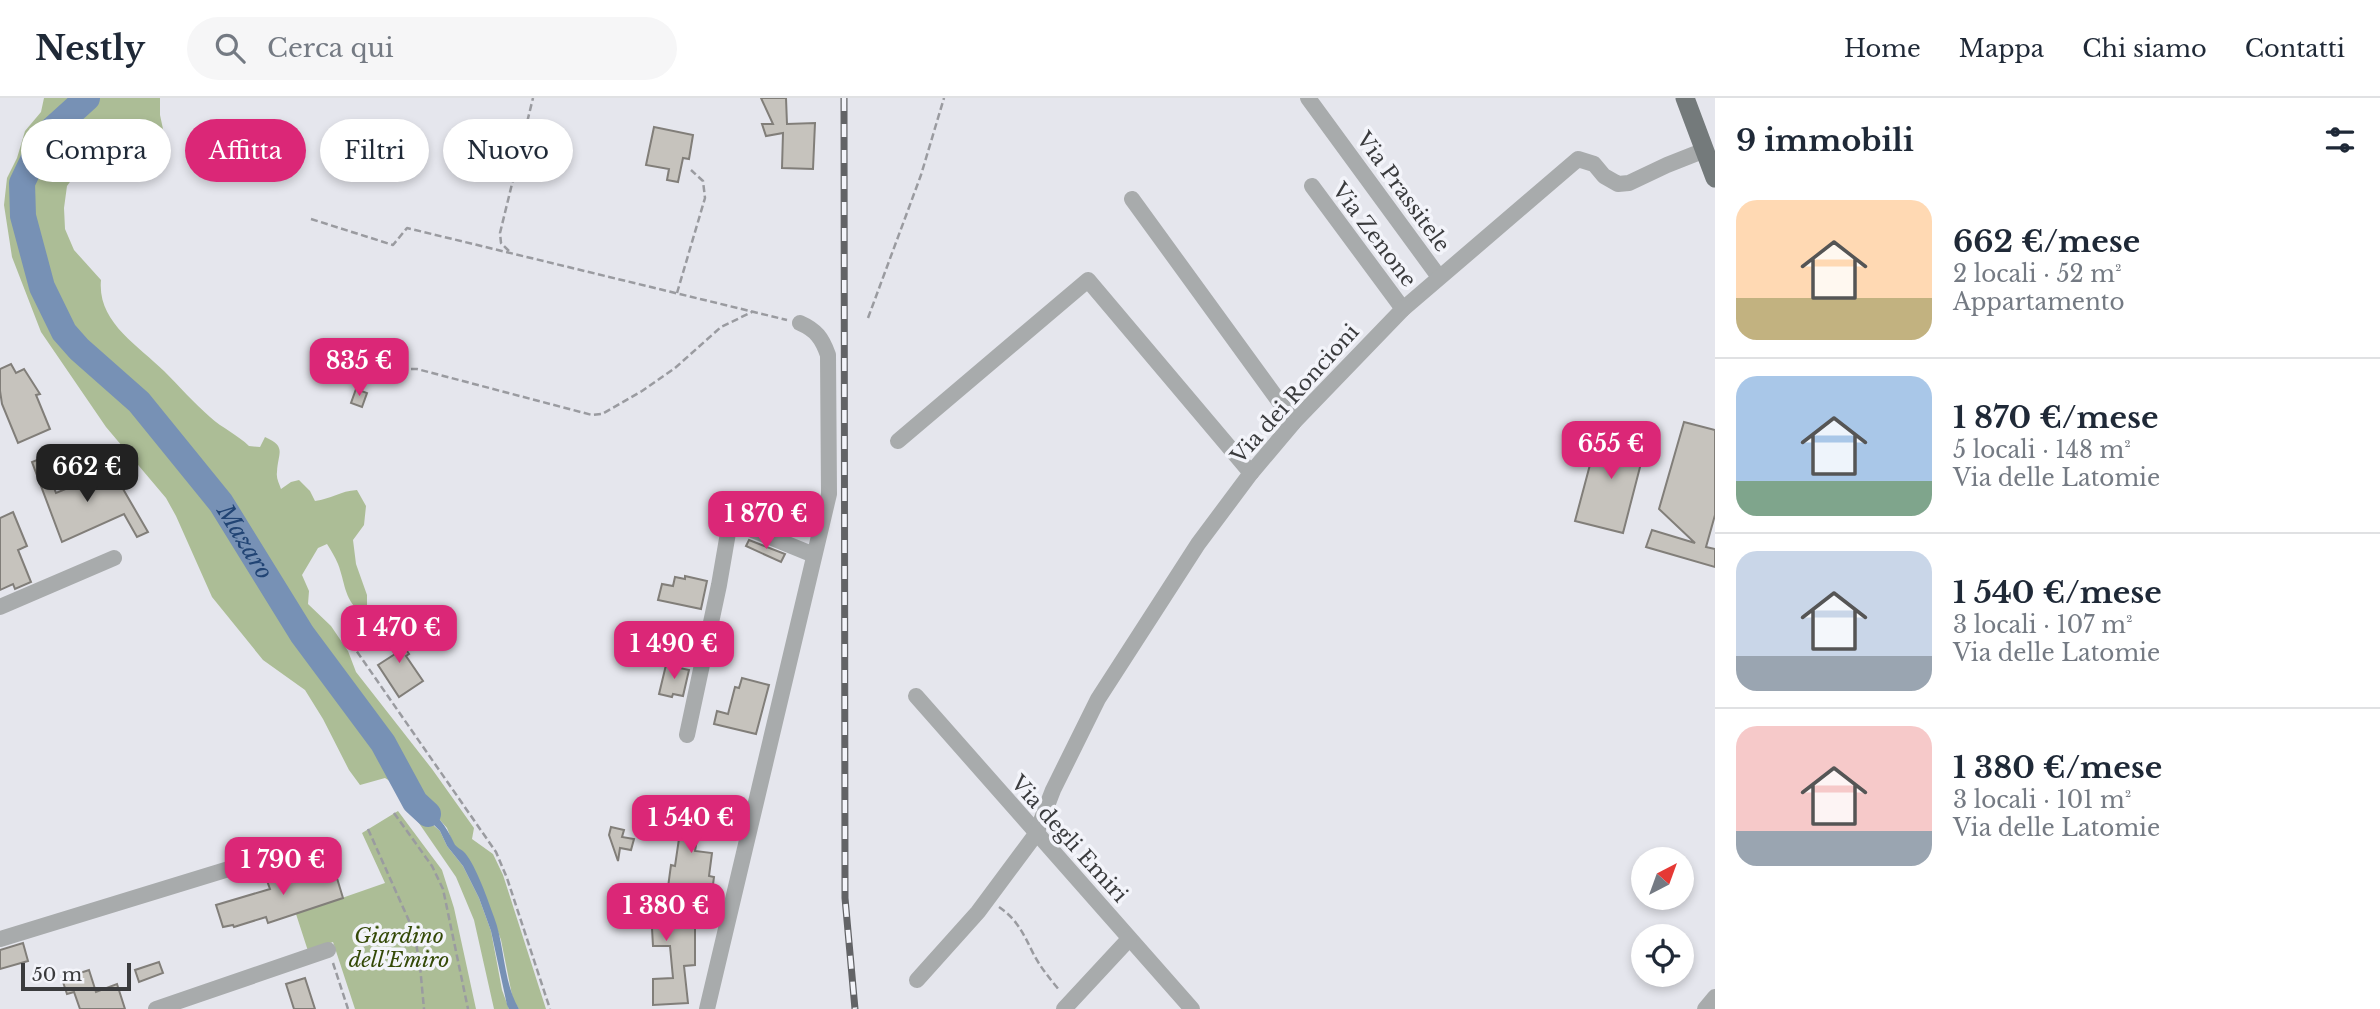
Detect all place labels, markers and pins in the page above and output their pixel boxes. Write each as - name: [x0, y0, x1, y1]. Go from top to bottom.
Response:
- pin: 835 €: [310, 338, 408, 398]
- pin: 655 €: [1562, 422, 1660, 481]
- pin: 662 €: [38, 444, 136, 504]
- pin: 1 870 €: [701, 491, 831, 551]
- pin: 1 470 €: [334, 606, 464, 665]
- pin: 1 490 €: [609, 622, 739, 681]
- pin: 1 540 €: [626, 796, 756, 855]
- pin: 1 790 €: [218, 838, 348, 897]
- pin: 1 380 €: [601, 884, 731, 943]

